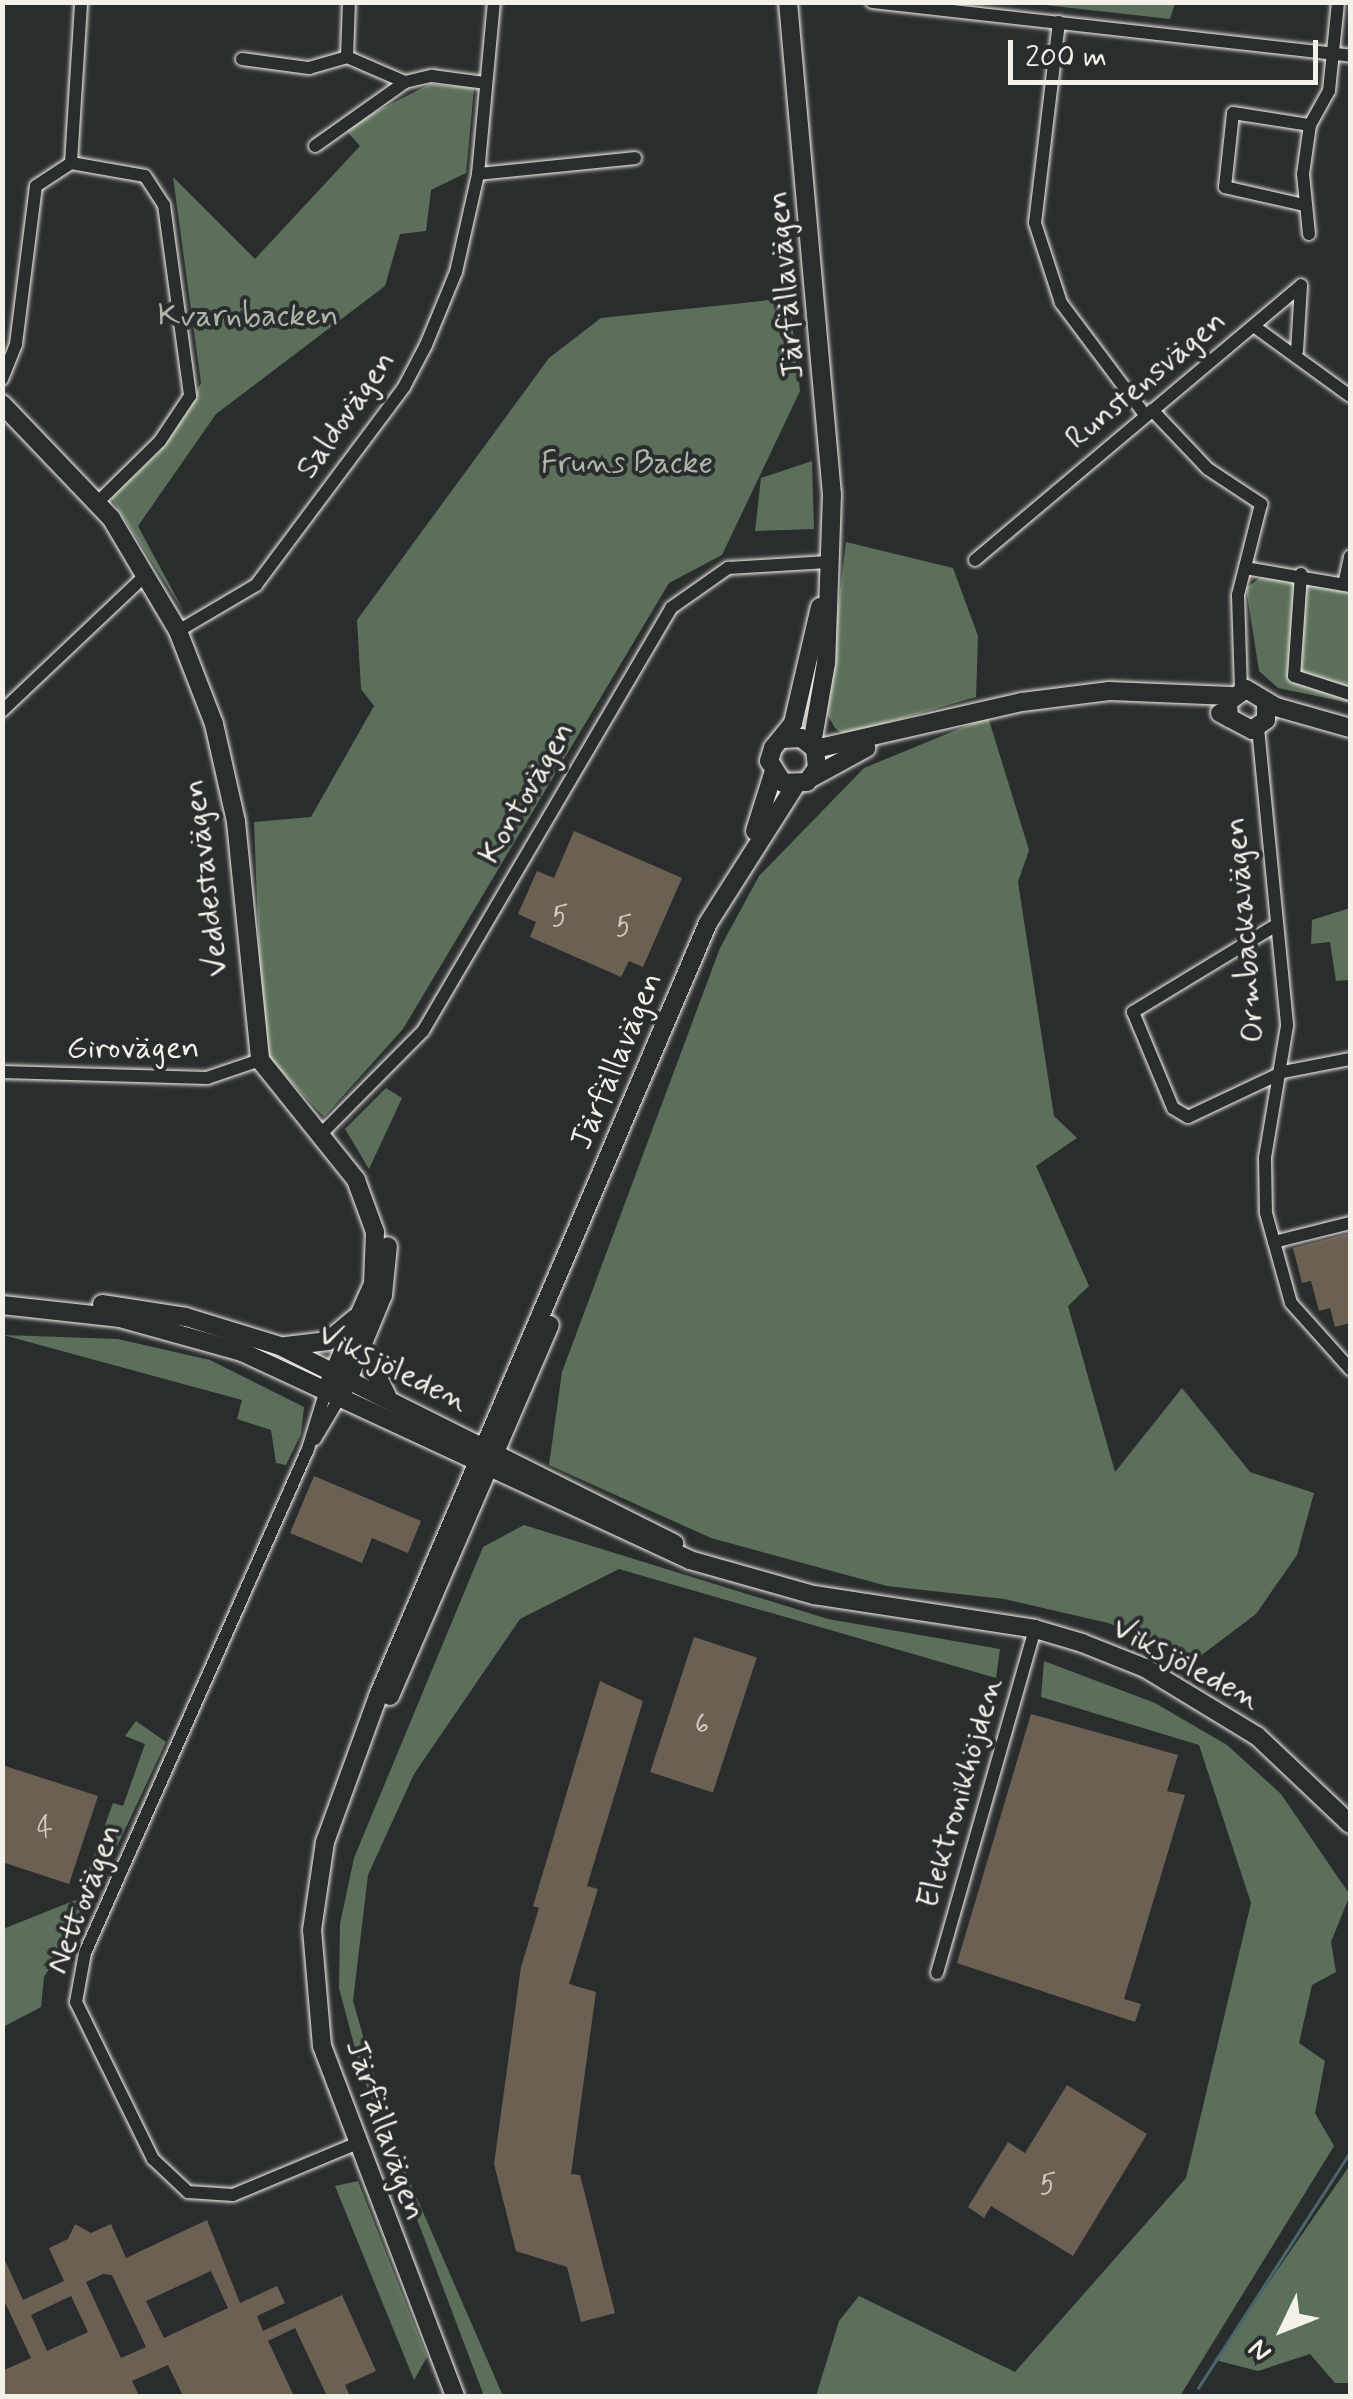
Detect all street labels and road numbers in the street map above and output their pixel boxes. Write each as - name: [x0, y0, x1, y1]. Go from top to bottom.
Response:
- street label: Järfällavägen: [759, 189, 813, 381]
- street label: Runstensvägen: [1058, 302, 1234, 458]
- street label: Saldovägen: [288, 343, 404, 487]
- street label: Kontovägen: [471, 715, 583, 871]
- street label: Veddestavägen: [175, 777, 237, 979]
- street label: Ormbackavägen: [1216, 816, 1274, 1044]
- street label: Järfällavägen: [562, 967, 672, 1155]
- street label: Girovägen: [67, 1029, 199, 1067]
- street label: Viksjöleden: [312, 1315, 474, 1421]
- street label: Viksjöleden: [1105, 1609, 1267, 1719]
- street label: Elektronikhöjden: [909, 1673, 1011, 1913]
- street label: Nettovägen: [38, 1819, 130, 1979]
- street label: Järfällavägen: [336, 2035, 434, 2225]

